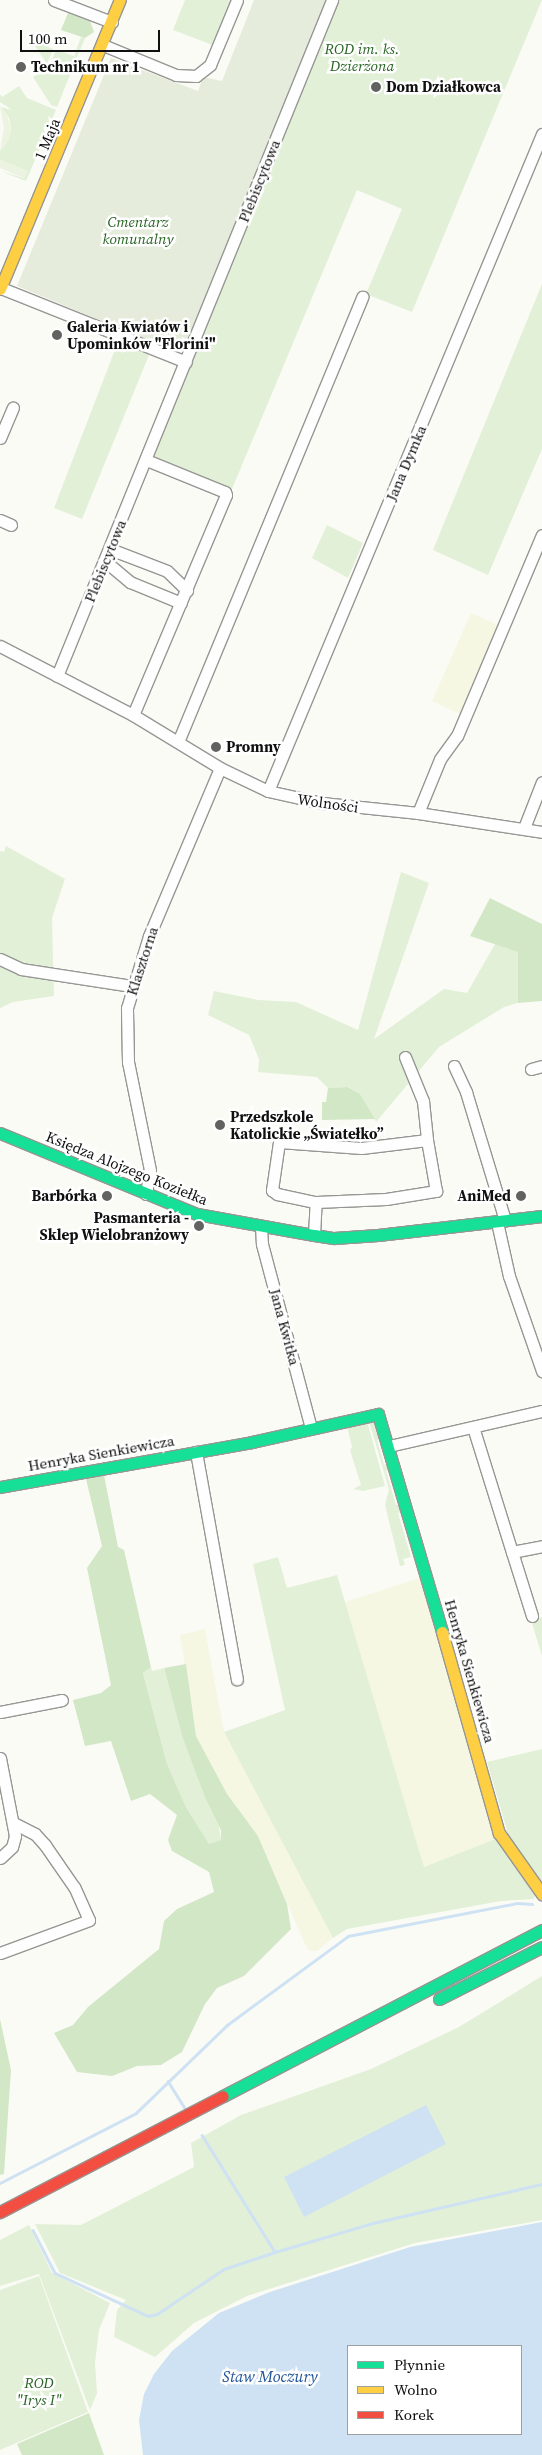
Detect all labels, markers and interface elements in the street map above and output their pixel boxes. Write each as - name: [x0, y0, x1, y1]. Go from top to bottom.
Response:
- scale bar: [22, 20, 162, 52]
- text: 100 m: [28, 28, 68, 49]
- park label: ROD im. ks. Dzierżona: [325, 39, 399, 74]
- place label: Technikum nr 1: [31, 58, 140, 76]
- marker: Technikum nr 1: [15, 61, 27, 73]
- place label: Dom Działkowca: [386, 78, 501, 96]
- marker: Dom Działkowca: [370, 81, 382, 93]
- street label: 1 Maja: [30, 115, 64, 163]
- street label: Plebiscytowa: [234, 137, 284, 225]
- park label: Cmentarz komunalny: [102, 212, 174, 247]
- place label: Galeria Kwiatów i Upominków "Florini": [67, 317, 216, 352]
- marker: Galeria Kwiatów i Upominków "Florini": [51, 329, 63, 341]
- street label: Jana Dymka: [382, 422, 430, 504]
- street label: Plebiscytowa: [80, 517, 130, 605]
- place label: Promny: [226, 738, 281, 756]
- marker: Promny: [210, 741, 222, 753]
- street label: Wolności: [296, 790, 360, 816]
- street label: Klasztorna: [122, 924, 162, 998]
- place label: Przedszkole Katolickie „Światełko”: [230, 1107, 384, 1142]
- marker: Przedszkole Katolickie „Światełko”: [214, 1119, 226, 1131]
- street label: Księdza Alojzego Koziełka: [44, 1127, 210, 1209]
- place label: Barbórka: [31, 1187, 97, 1205]
- place label: AniMed: [457, 1187, 511, 1205]
- marker: Barbórka: [101, 1190, 113, 1202]
- marker: AniMed: [515, 1190, 527, 1202]
- place label: Pasmanteria - Sklep Wielobranżowy: [39, 1208, 189, 1243]
- marker: Pasmanteria - Sklep Wielobranżowy: [193, 1220, 205, 1232]
- street label: Jana Kwitka: [266, 1287, 304, 1367]
- street label: Henryka Sienkiewicza: [26, 1431, 176, 1475]
- street label: Henryka Sienkiewicza: [441, 1597, 499, 1745]
- legend: [347, 2345, 522, 2435]
- text: Płynnie: [394, 2354, 445, 2375]
- water label: Staw Moczury: [222, 2366, 318, 2386]
- park label: ROD "Irys I": [16, 2373, 62, 2408]
- text: Wolno: [394, 2379, 437, 2400]
- text: Korek: [394, 2404, 434, 2425]

